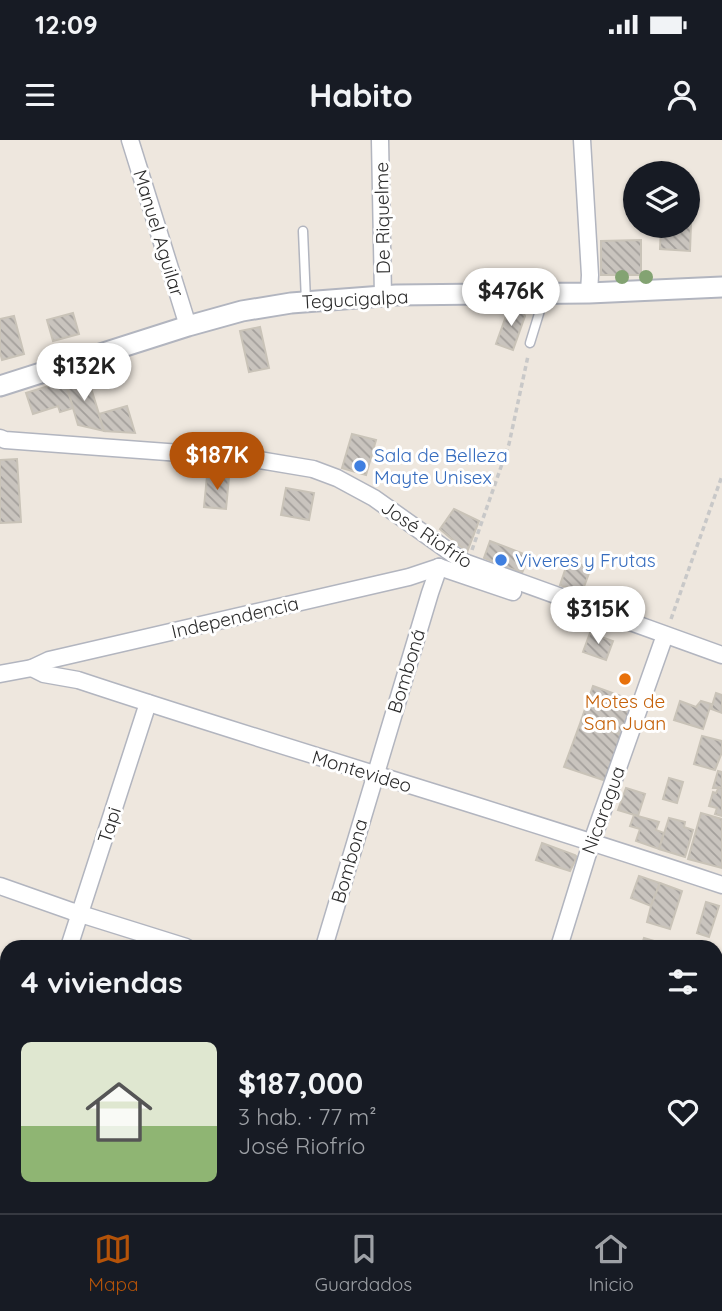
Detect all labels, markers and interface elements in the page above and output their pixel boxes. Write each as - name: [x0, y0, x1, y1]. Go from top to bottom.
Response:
- text: 12:09: [35, 8, 98, 41]
- text: Habito: [309, 75, 413, 115]
- icon: menu: [21, 76, 59, 114]
- icon: person: [663, 76, 701, 114]
- map controls: [623, 161, 700, 238]
- button: layers: [623, 161, 700, 238]
- street label: De Riquelme: [369, 162, 395, 274]
- street label: Manuel Aguilar: [128, 167, 190, 300]
- pin: $476K: [462, 268, 560, 328]
- text: $476K: [478, 276, 544, 305]
- street label: Tegucigalpa: [301, 284, 409, 314]
- pin: $132K: [35, 344, 133, 403]
- text: $132K: [52, 351, 116, 380]
- pin: $187K: [168, 432, 266, 492]
- text: $187K: [186, 440, 248, 469]
- place label: Sala de Belleza Mayte Unisex: [374, 443, 508, 489]
- marker: Sala de Belleza Mayte Unisex: [352, 458, 368, 474]
- street label: José Riofrío: [377, 495, 477, 573]
- place label: Viveres y Frutas: [515, 548, 656, 572]
- marker: Viveres y Frutas: [493, 552, 509, 568]
- pin: $315K: [549, 587, 647, 646]
- street label: Independencia: [169, 591, 301, 643]
- text: $315K: [566, 594, 630, 623]
- street label: Bomboná: [382, 626, 430, 716]
- marker: Motes de San Juan: [617, 671, 633, 687]
- place label: Motes de San Juan: [584, 689, 666, 735]
- street label: Montevideo: [309, 744, 415, 798]
- street label: Nicaragua: [576, 763, 630, 857]
- street label: Tapi: [92, 804, 126, 846]
- street label: Bombona: [326, 816, 372, 906]
- text: 4 viviendas: [21, 963, 183, 1001]
- icon: filters: [664, 963, 702, 1001]
- text: $187,000: [238, 1064, 363, 1102]
- icon: home: [77, 1070, 161, 1154]
- icon: heart: [664, 1093, 702, 1131]
- text: 3 hab. · 77 m²: [238, 1102, 377, 1131]
- text: José Riofrío: [238, 1131, 365, 1160]
- tab: Mapa: [88, 1230, 138, 1296]
- tab: Guardados: [315, 1230, 412, 1296]
- tab: Inicio: [589, 1230, 634, 1296]

